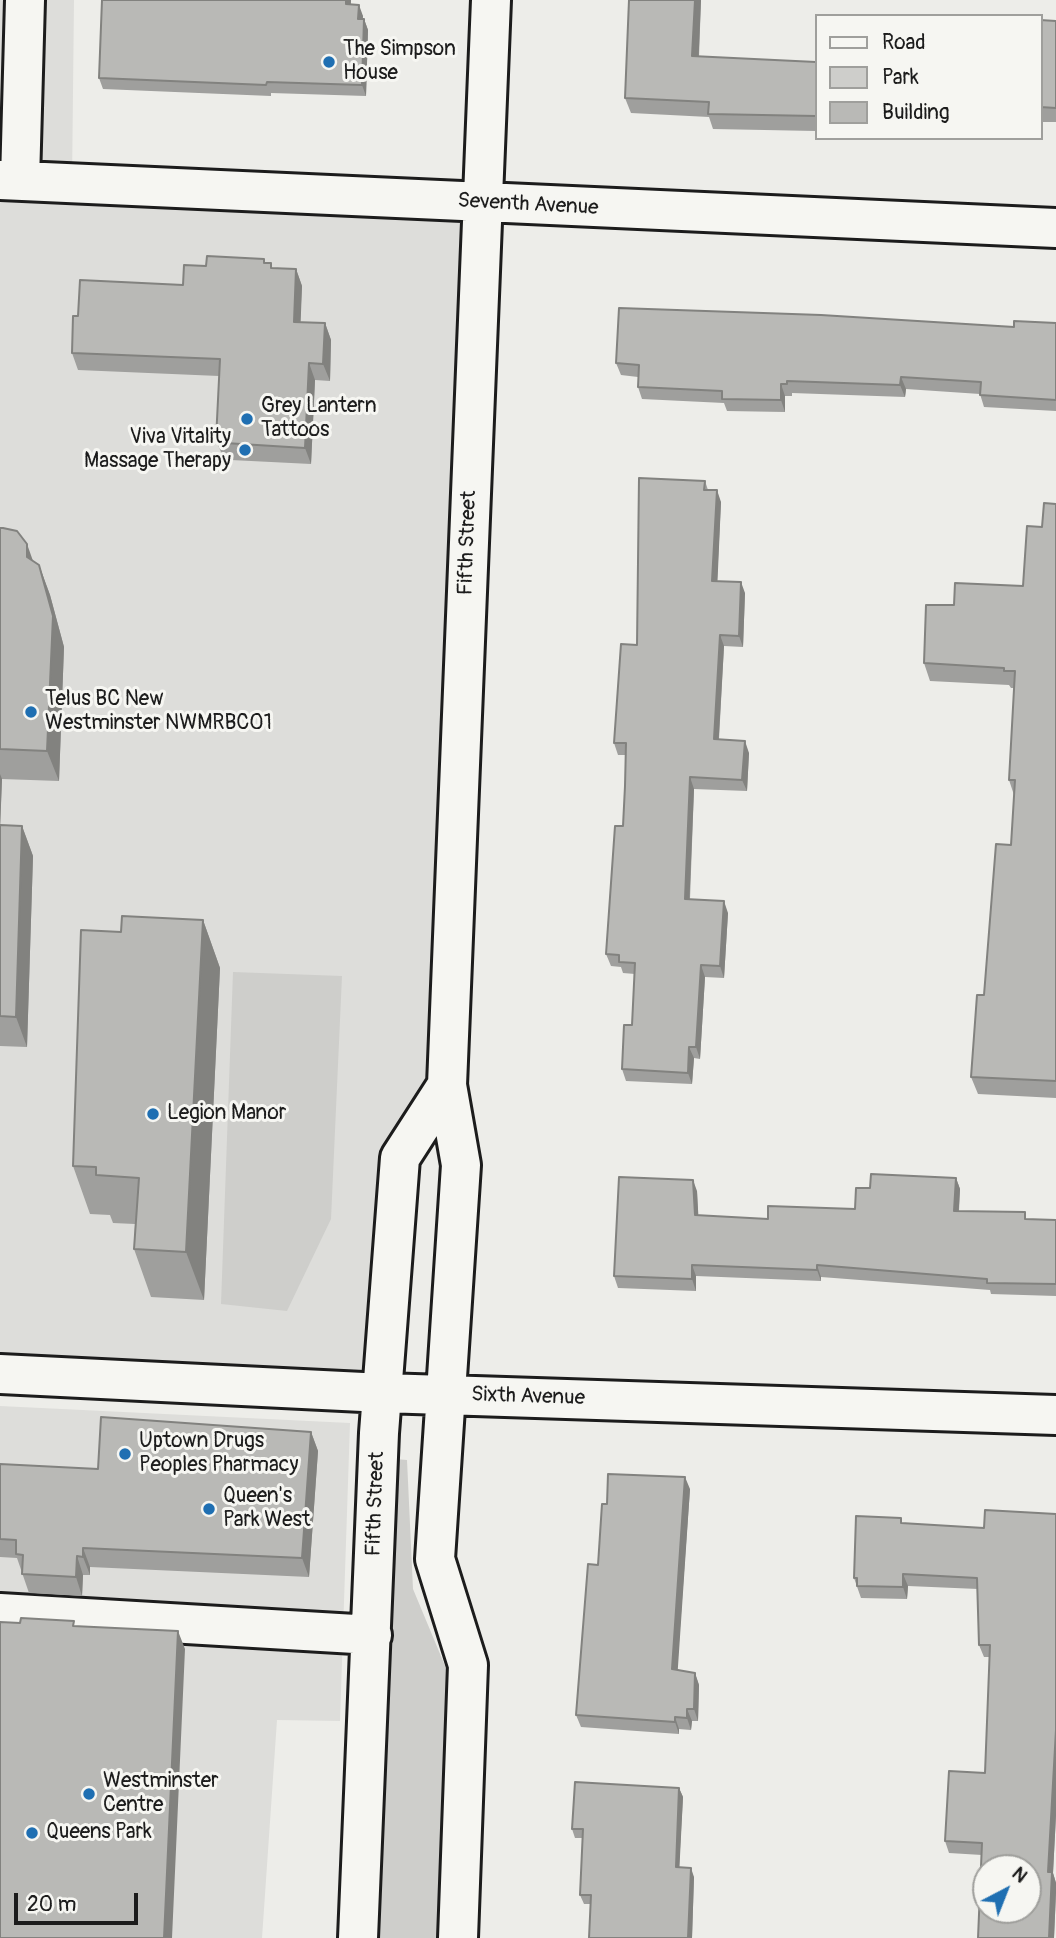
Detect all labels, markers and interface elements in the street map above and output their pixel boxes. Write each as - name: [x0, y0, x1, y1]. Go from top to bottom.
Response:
- legend: [814, 14, 1042, 140]
- text: Road: [882, 29, 926, 56]
- place label: The Simpson House: [343, 37, 456, 87]
- marker: The Simpson House: [321, 54, 337, 70]
- text: Park: [882, 64, 919, 91]
- text: Building: [882, 99, 949, 126]
- street label: Seventh Avenue: [457, 189, 599, 221]
- place label: Grey Lantern Tattoos: [261, 394, 377, 444]
- marker: Grey Lantern Tattoos: [239, 411, 255, 427]
- place label: Viva Vitality Massage Therapy: [84, 425, 231, 475]
- marker: Viva Vitality Massage Therapy: [237, 442, 253, 458]
- street label: Fifth Street: [454, 490, 482, 596]
- place label: Telus BC New Westminster NWMRBC01: [45, 687, 272, 737]
- marker: Telus BC New Westminster NWMRBC01: [23, 704, 39, 720]
- place label: Legion Manor: [167, 1101, 286, 1127]
- marker: Legion Manor: [145, 1106, 161, 1122]
- street label: Sixth Avenue: [471, 1382, 585, 1412]
- place label: Uptown Drugs Peoples Pharmacy: [139, 1429, 298, 1479]
- marker: Uptown Drugs Peoples Pharmacy: [117, 1446, 133, 1462]
- street label: Fifth Street: [362, 1451, 390, 1557]
- place label: Queen's Park West: [223, 1484, 310, 1534]
- marker: Queen's Park West: [201, 1501, 217, 1517]
- place label: Westminster Centre: [103, 1769, 218, 1819]
- marker: Westminster Centre: [81, 1786, 97, 1802]
- place label: Queens Park: [46, 1820, 152, 1846]
- marker: Queens Park: [24, 1825, 40, 1841]
- north arrow: [972, 1854, 1042, 1924]
- text: N: [1007, 1862, 1033, 1888]
- scale bar: [18, 1878, 142, 1922]
- text: 20 m: [27, 1891, 76, 1918]

